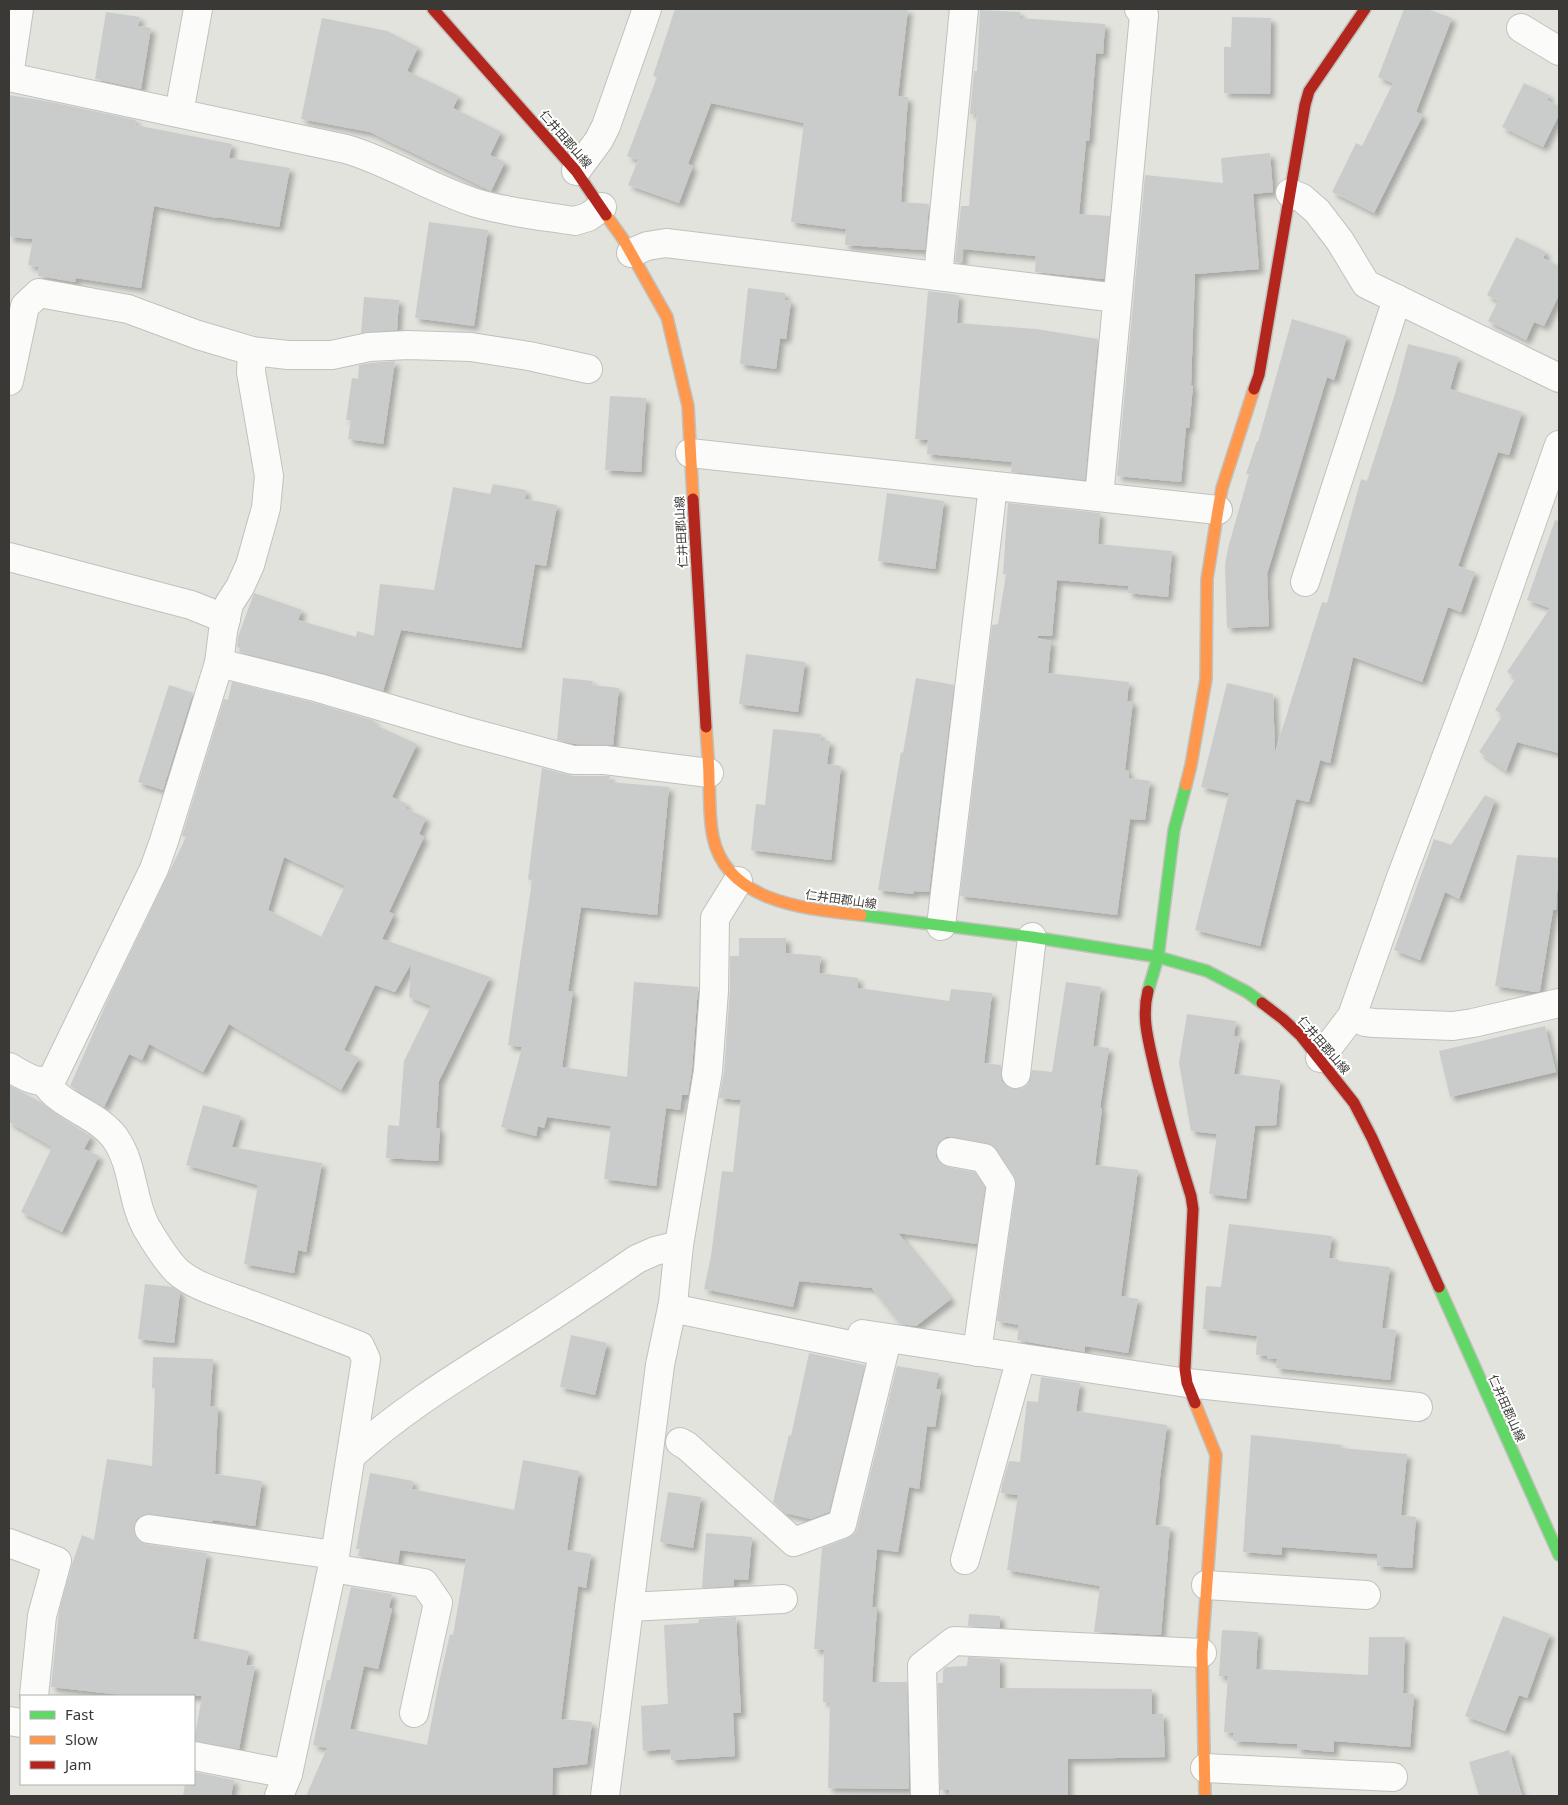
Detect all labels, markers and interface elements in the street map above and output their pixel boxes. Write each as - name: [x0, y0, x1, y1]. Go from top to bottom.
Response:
- street label: 仁井田郡山線: [536, 106, 596, 172]
- street label: 仁井田郡山線: [671, 496, 691, 568]
- street label: 仁井田郡山線: [804, 886, 878, 912]
- street label: 仁井田郡山線: [1294, 1012, 1354, 1078]
- street label: 仁井田郡山線: [1485, 1372, 1529, 1444]
- legend: [20, 1695, 195, 1785]
- text: Fast: [65, 1704, 94, 1724]
- text: Slow: [65, 1729, 98, 1749]
- text: Jam: [63, 1754, 92, 1774]

